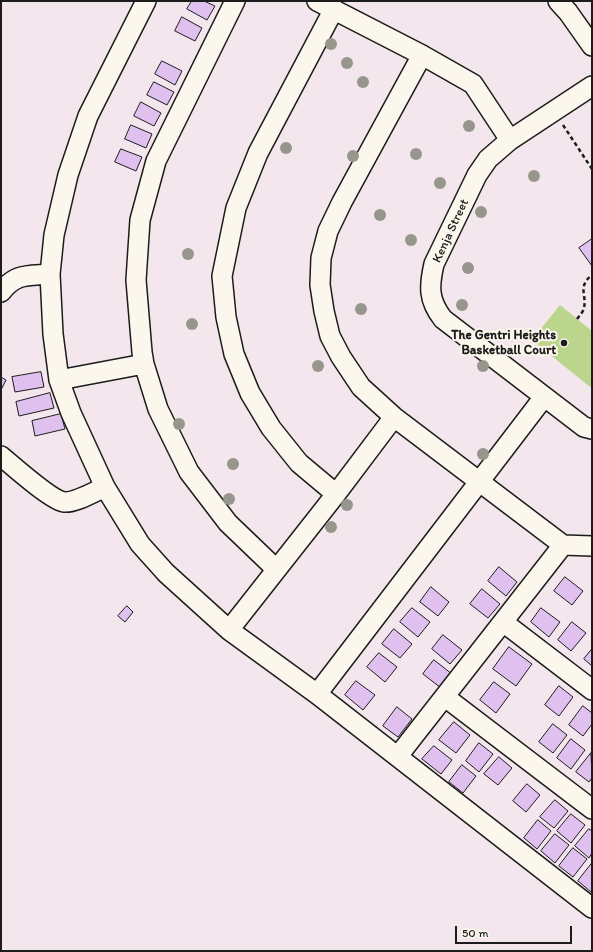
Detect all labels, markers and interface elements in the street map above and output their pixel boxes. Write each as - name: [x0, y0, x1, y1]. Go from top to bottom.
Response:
- street label: Kenja Street: [429, 197, 473, 265]
- place label: The Gentri Heights Basketball Court: [451, 328, 556, 359]
- marker: The Gentri Heights Basketball Court: [559, 338, 569, 348]
- scale bar: [457, 918, 574, 944]
- text: 50 m: [462, 926, 488, 940]

